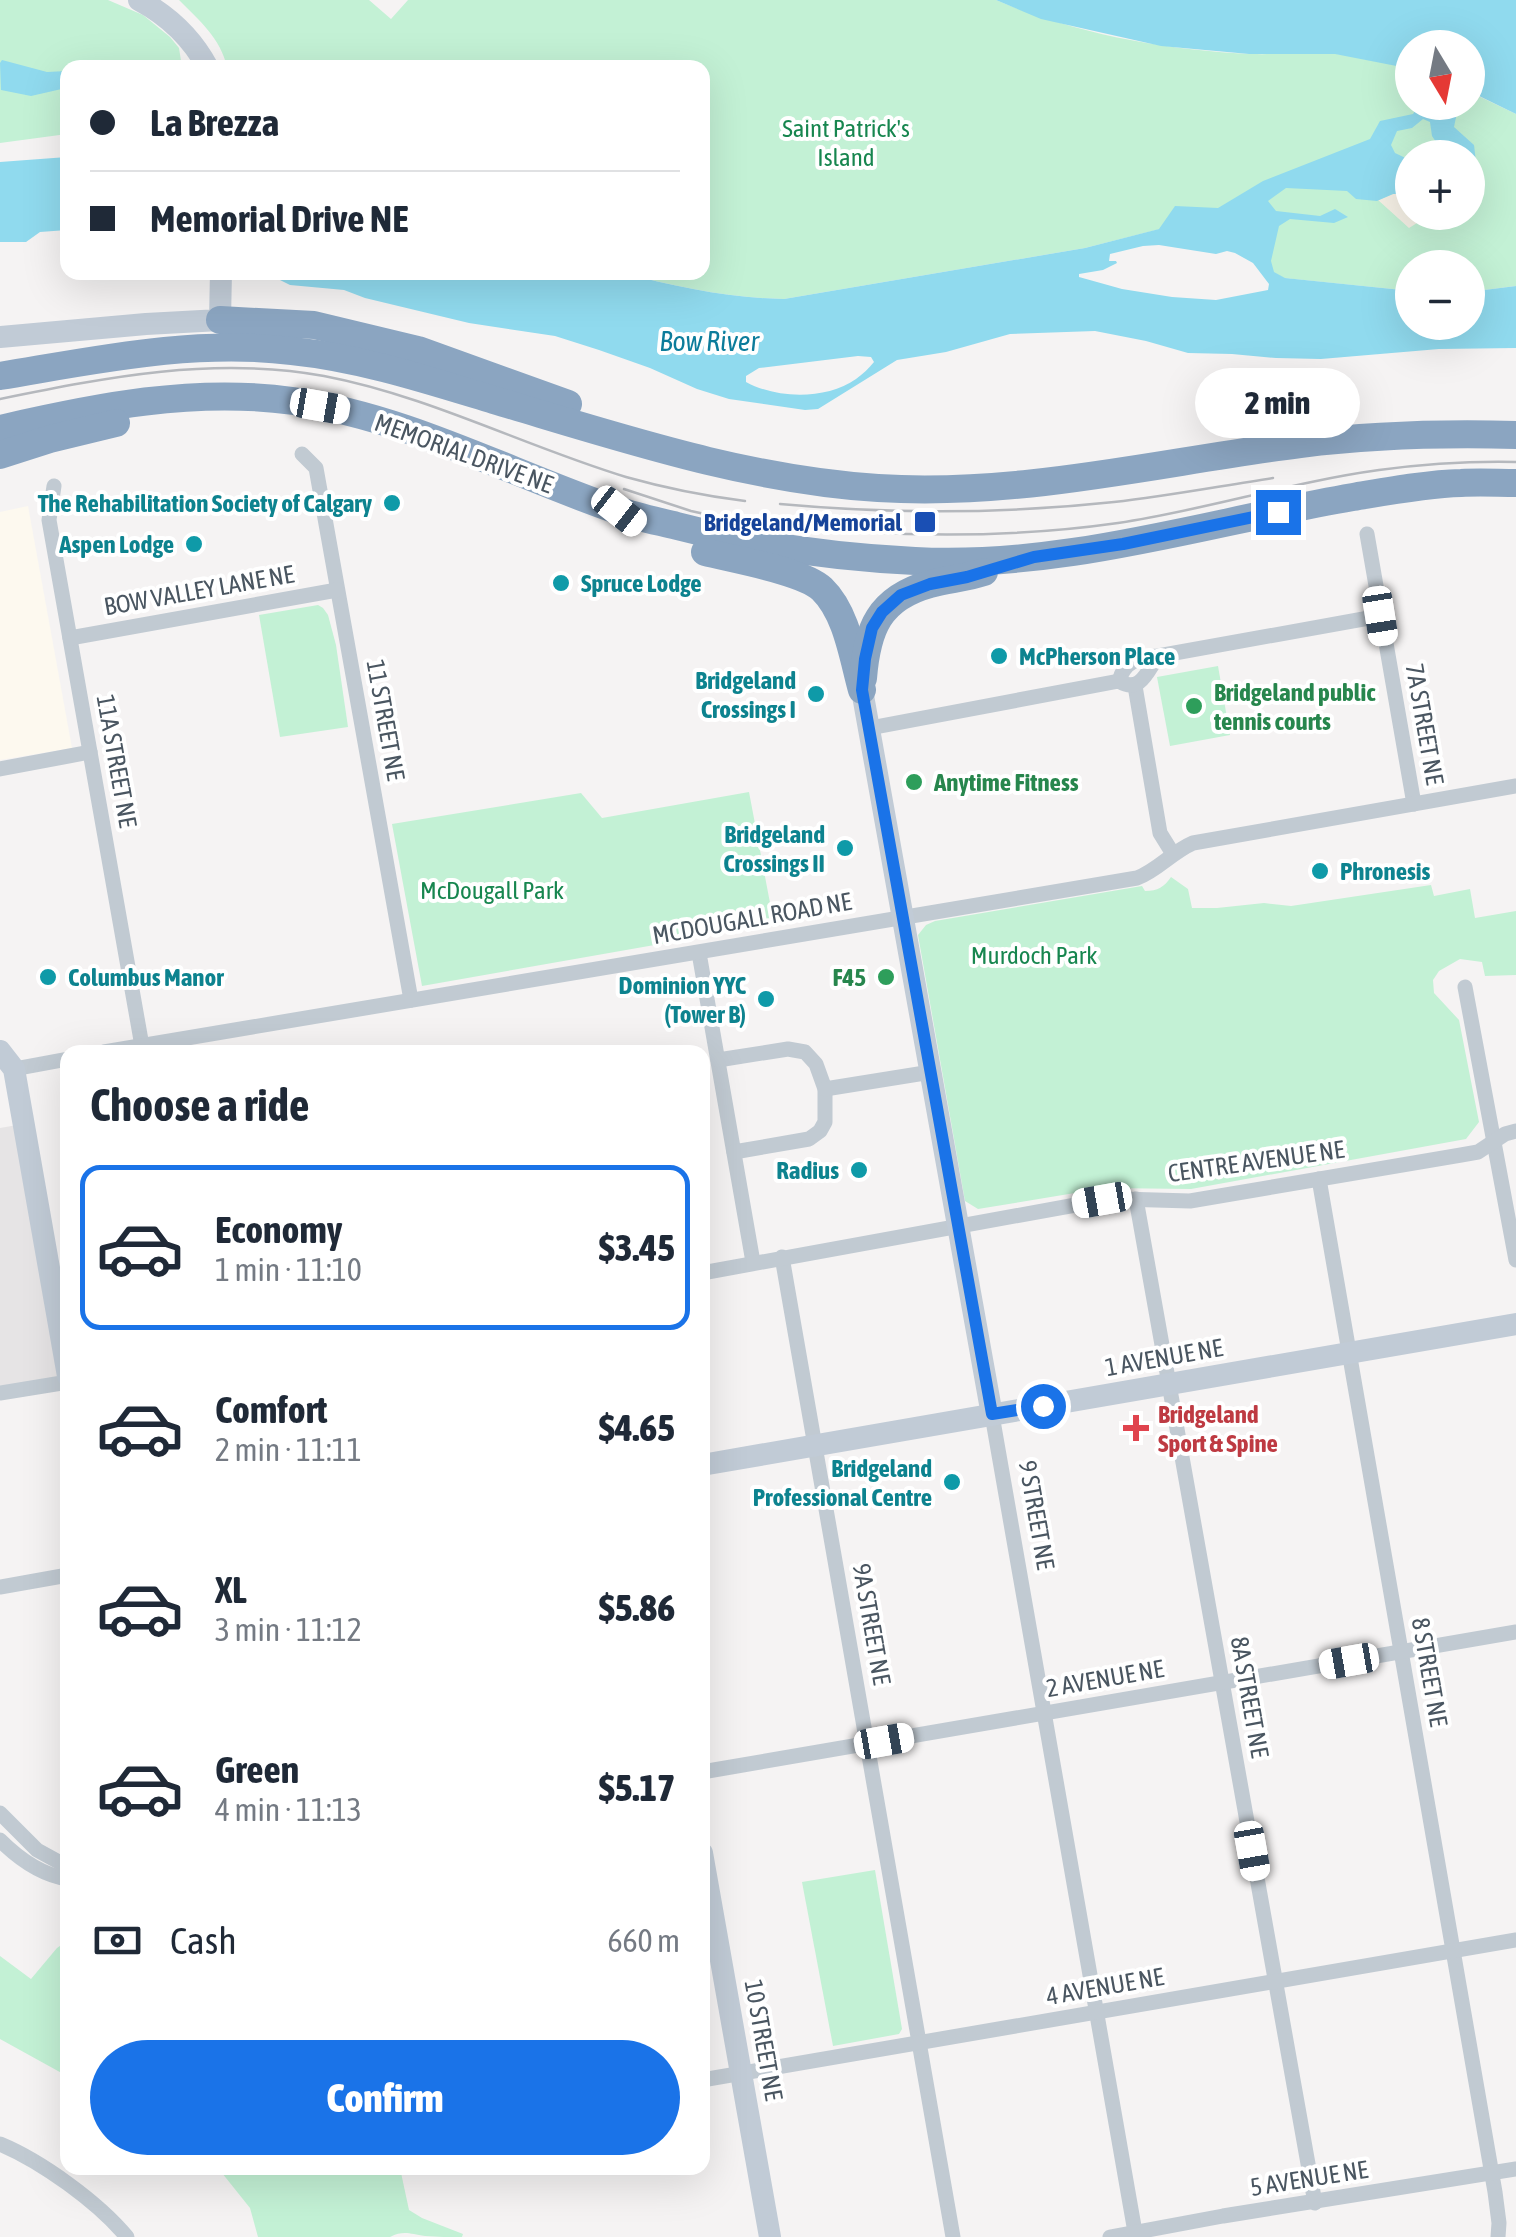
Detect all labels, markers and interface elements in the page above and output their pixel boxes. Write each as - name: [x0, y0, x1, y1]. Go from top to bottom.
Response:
- north arrow: [1395, 30, 1485, 120]
- map controls: [1395, 30, 1485, 340]
- text: La Brezza: [150, 101, 279, 144]
- park label: Saint Patrick's Island: [782, 114, 910, 171]
- button: +: [1395, 140, 1485, 230]
- text: Memorial Drive NE: [150, 197, 408, 240]
- button: −: [1395, 250, 1485, 340]
- water label: Bow River: [659, 325, 760, 357]
- callout: 2 min: [1196, 367, 1360, 437]
- text: 2 min: [1245, 384, 1310, 421]
- car: [288, 386, 352, 426]
- street label: MEMORIAL DRIVE NE: [371, 408, 557, 498]
- car: [586, 481, 652, 541]
- place label: The Rehabilitation Society of Calgary: [38, 489, 373, 517]
- route end: [1256, 490, 1301, 535]
- marker: The Rehabilitation Society of Calgary: [381, 492, 403, 514]
- place label: Bridgeland/Memorial: [704, 508, 902, 536]
- marker: Bridgeland/Memorial: [912, 509, 938, 535]
- place label: Aspen Lodge: [58, 530, 174, 558]
- marker: Aspen Lodge: [183, 533, 205, 555]
- street label: BOW VALLEY LANE NE: [102, 559, 297, 620]
- place label: Spruce Lodge: [581, 569, 702, 597]
- marker: Spruce Lodge: [550, 572, 572, 594]
- car: [1360, 584, 1400, 648]
- place label: McPherson Place: [1019, 642, 1175, 670]
- marker: McPherson Place: [988, 645, 1010, 667]
- street label: 11 STREET NE: [362, 657, 410, 783]
- street label: 7A STREET NE: [1401, 661, 1449, 787]
- place label: Bridgeland Crossings I: [695, 666, 796, 723]
- place label: Bridgeland public tennis courts: [1213, 678, 1376, 735]
- marker: Bridgeland Crossings I: [805, 683, 827, 705]
- street label: 11A STREET NE: [92, 692, 143, 830]
- marker: Bridgeland public tennis courts: [1183, 695, 1205, 717]
- place label: Anytime Fitness: [933, 768, 1079, 796]
- marker: Anytime Fitness: [903, 771, 925, 793]
- place label: Bridgeland Crossings II: [723, 820, 825, 877]
- marker: Bridgeland Crossings II: [834, 837, 856, 859]
- place label: Phronesis: [1340, 857, 1431, 885]
- marker: Phronesis: [1309, 860, 1331, 882]
- park label: McDougall Park: [420, 876, 564, 904]
- street label: MCDOUGALL ROAD NE: [650, 887, 854, 949]
- park label: Murdoch Park: [971, 941, 1097, 969]
- place label: Columbus Manor: [68, 963, 224, 991]
- place label: F45: [832, 963, 866, 991]
- marker: Columbus Manor: [37, 966, 59, 988]
- marker: F45: [875, 966, 897, 988]
- place label: Dominion YYC (Tower B): [619, 971, 747, 1028]
- marker: Dominion YYC (Tower B): [755, 988, 777, 1010]
- text: Choose a ride: [90, 1079, 309, 1131]
- street label: CENTRE AVENUE NE: [1166, 1135, 1346, 1187]
- place label: Radius: [776, 1156, 839, 1184]
- marker: Radius: [848, 1159, 870, 1181]
- car: [1070, 1180, 1134, 1220]
- icon: car: [95, 1203, 185, 1293]
- text: Economy: [215, 1208, 342, 1251]
- text: $3.45: [599, 1226, 675, 1269]
- text: 1 min · 11:10: [215, 1251, 362, 1288]
- street label: 1 AVENUE NE: [1103, 1333, 1225, 1381]
- icon: car: [95, 1383, 185, 1473]
- route start: [1021, 1384, 1066, 1429]
- text: Comfort: [215, 1388, 327, 1431]
- place label: Bridgeland Sport & Spine: [1158, 1400, 1278, 1457]
- text: $4.65: [599, 1406, 675, 1449]
- marker: Bridgeland Sport & Spine: [1123, 1415, 1149, 1441]
- text: 2 min · 11:11: [215, 1431, 362, 1468]
- place label: Bridgeland Professional Centre: [753, 1454, 932, 1511]
- street label: 9 STREET NE: [1014, 1458, 1060, 1572]
- marker: Bridgeland Professional Centre: [941, 1471, 963, 1493]
- street label: 9A STREET NE: [848, 1561, 896, 1687]
- icon: car: [95, 1563, 185, 1653]
- text: XL: [215, 1568, 247, 1611]
- text: $5.86: [599, 1586, 675, 1629]
- text: 3 min · 11:12: [215, 1611, 362, 1648]
- street label: 8 STREET NE: [1407, 1615, 1453, 1729]
- street label: 8A STREET NE: [1226, 1634, 1274, 1760]
- car: [1317, 1641, 1381, 1681]
- street label: 2 AVENUE NE: [1044, 1654, 1166, 1702]
- car: [852, 1721, 916, 1761]
- icon: car: [95, 1743, 185, 1833]
- text: Green: [215, 1748, 299, 1791]
- text: $5.17: [599, 1766, 675, 1809]
- text: 4 min · 11:13: [215, 1791, 362, 1828]
- car: [1232, 1819, 1272, 1883]
- icon: cash: [90, 1913, 145, 1968]
- text: Cash: [170, 1919, 237, 1962]
- text: 660 m: [607, 1922, 680, 1959]
- street label: 4 AVENUE NE: [1044, 1962, 1166, 2010]
- street label: 10 STREET NE: [740, 1977, 788, 2103]
- button: Confirm: [90, 2040, 680, 2155]
- street label: 5 AVENUE NE: [1248, 2155, 1370, 2201]

